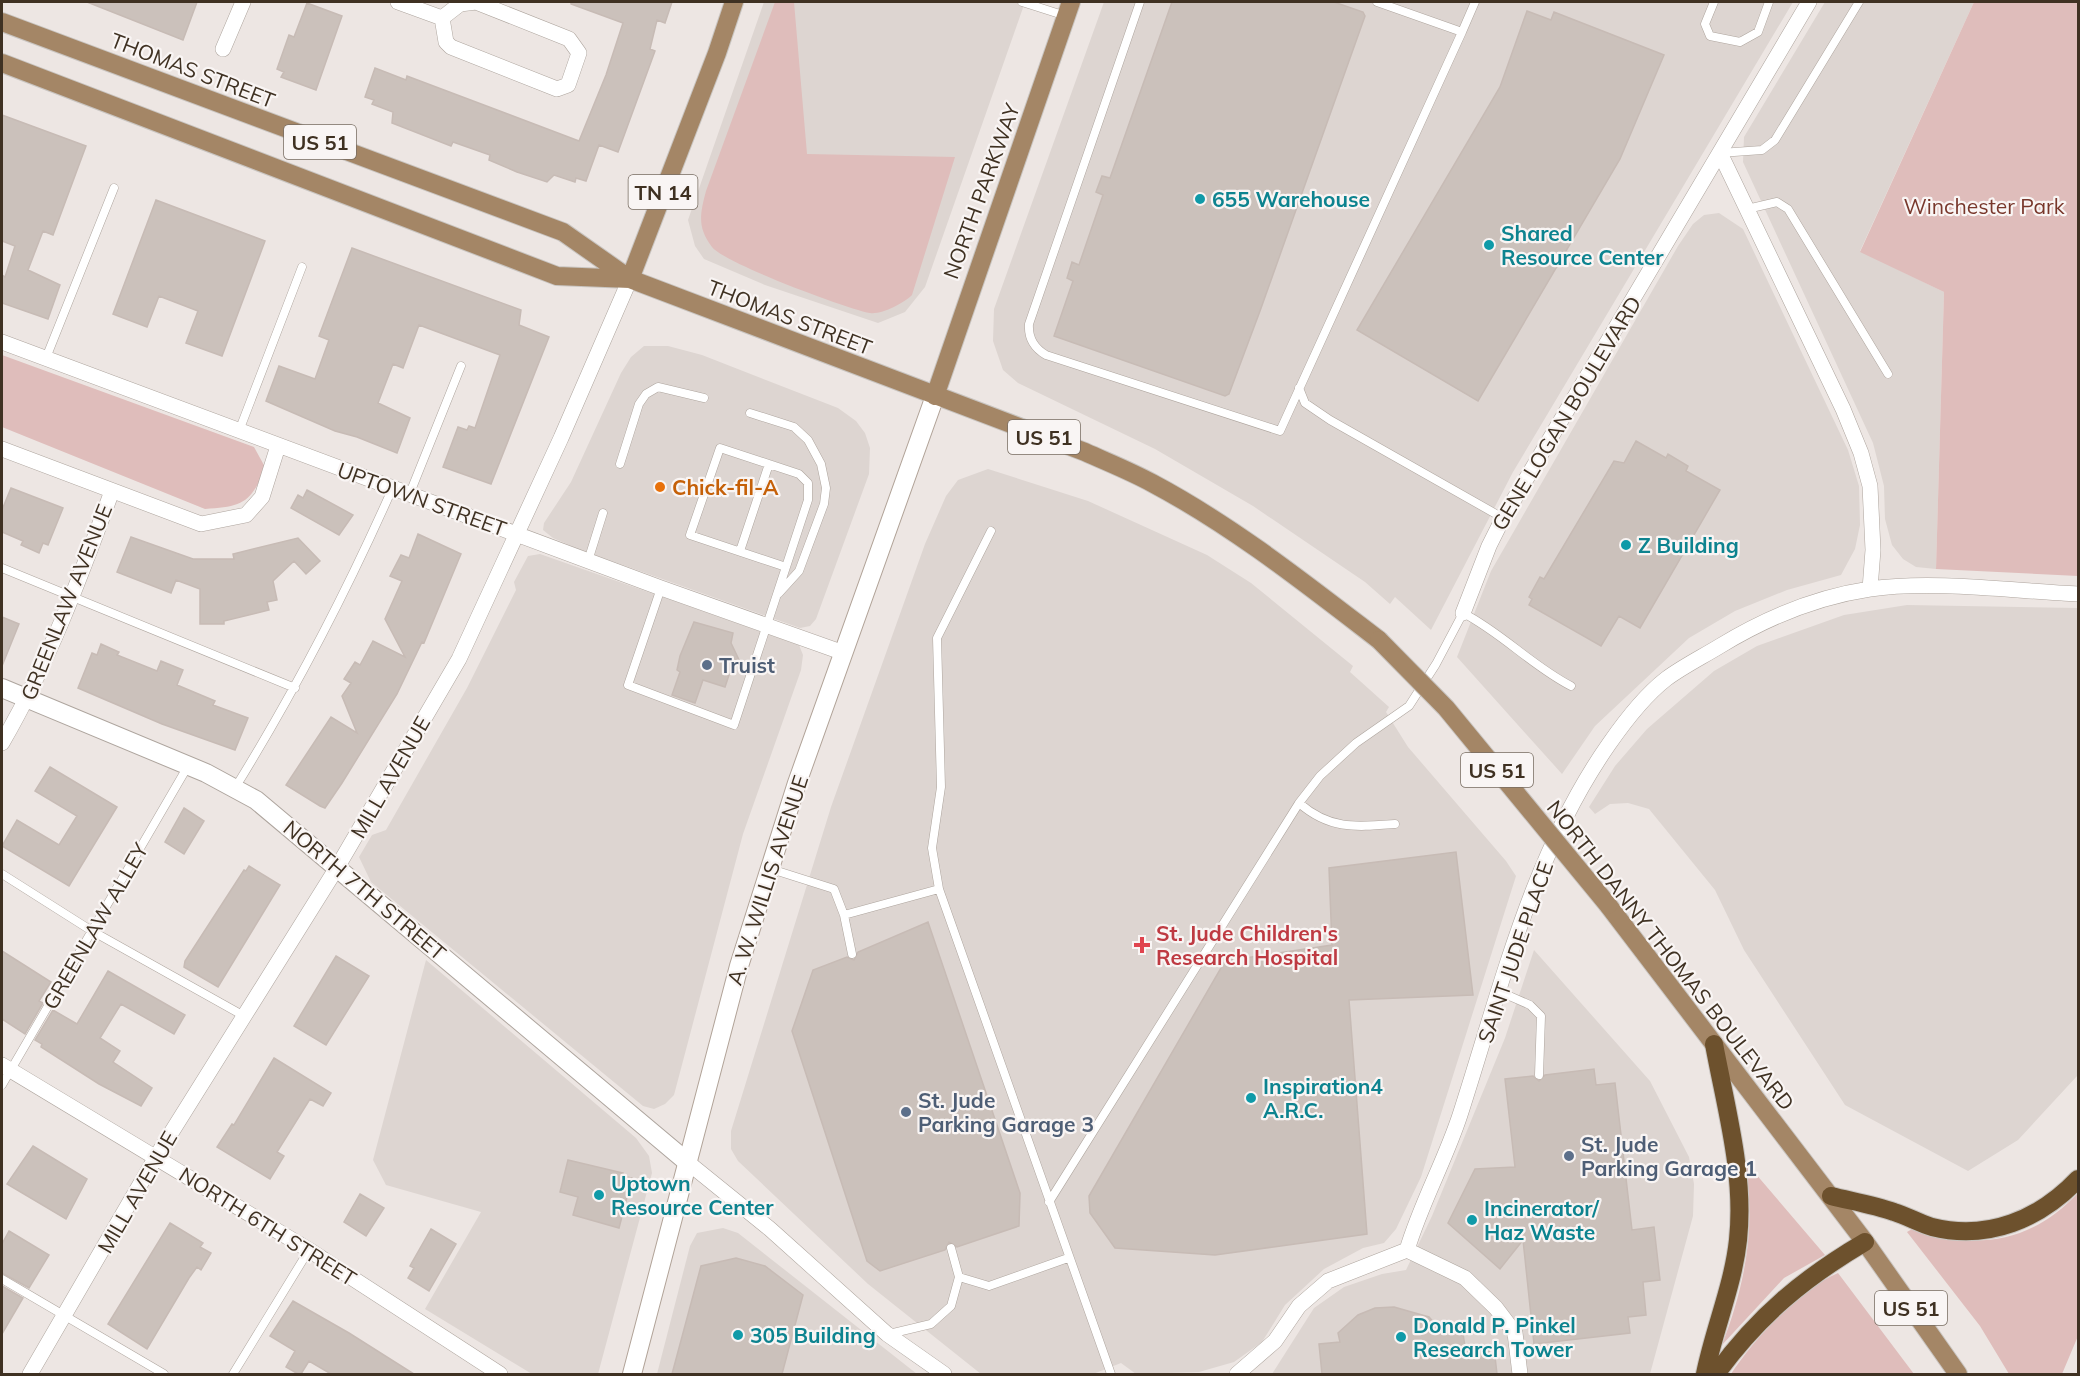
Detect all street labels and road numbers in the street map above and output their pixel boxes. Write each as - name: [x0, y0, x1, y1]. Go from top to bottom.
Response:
- street label: THOMAS STREET: [107, 27, 279, 113]
- street label: NORTH PARKWAY: [937, 100, 1025, 282]
- road number: US 51: [284, 125, 356, 159]
- road number: TN 14: [628, 175, 698, 209]
- street label: THOMAS STREET: [704, 274, 876, 360]
- street label: GENE LOGAN BOULEVARD: [1486, 291, 1646, 535]
- road number: US 51: [1008, 420, 1080, 454]
- street label: UPTOWN STREET: [334, 456, 510, 542]
- street label: GREENLAW AVENUE: [15, 500, 117, 704]
- street label: MILL AVENUE: [345, 711, 435, 843]
- road number: US 51: [1461, 753, 1533, 787]
- street label: A. W. WILLIS AVENUE: [721, 772, 813, 988]
- street label: NORTH DANNY THOMAS BOULEVARD: [1542, 795, 1800, 1115]
- street label: NORTH 7TH STREET: [278, 814, 452, 966]
- street label: GREENLAW ALLEY: [37, 838, 153, 1014]
- street label: SAINT JUDE PLACE: [1472, 858, 1558, 1046]
- street label: MILL AVENUE: [92, 1126, 182, 1258]
- street label: NORTH 6TH STREET: [175, 1161, 362, 1291]
- road number: US 51: [1875, 1291, 1947, 1325]

